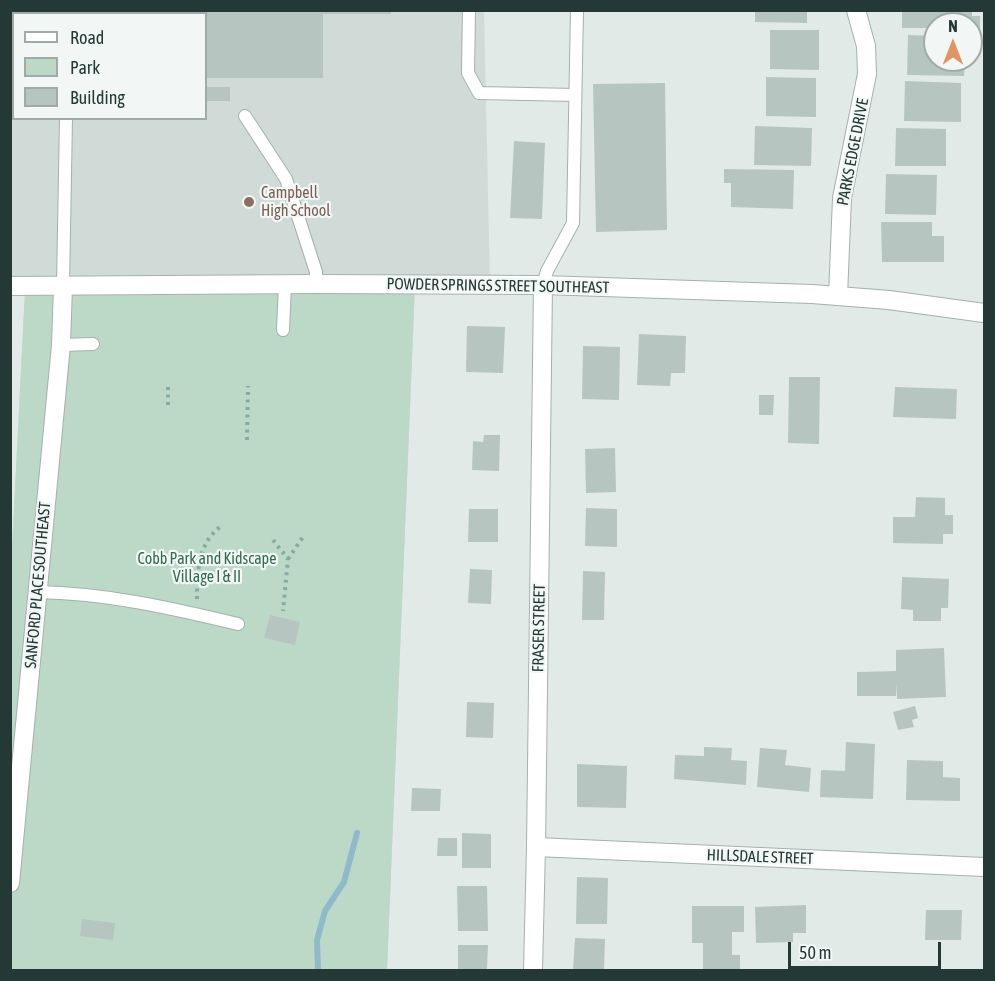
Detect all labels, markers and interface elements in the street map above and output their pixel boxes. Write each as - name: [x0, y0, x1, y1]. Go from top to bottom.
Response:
- legend: [12, 12, 207, 120]
- north arrow: [923, 12, 983, 72]
- text: N: [948, 17, 958, 35]
- text: Road: [70, 27, 104, 48]
- text: Park: [70, 57, 100, 78]
- text: Building: [70, 87, 125, 108]
- street label: PARKS EDGE DRIVE: [833, 97, 873, 207]
- place label: Campbell High School: [261, 183, 330, 221]
- marker: Campbell High School: [242, 195, 256, 209]
- street label: POWDER SPRINGS STREET SOUTHEAST: [386, 274, 610, 298]
- street label: SANFORD PLACE SOUTHEAST: [21, 501, 55, 669]
- park label: Cobb Park and Kidscape Village I & II: [138, 549, 276, 587]
- street label: FRASER STREET: [529, 584, 549, 672]
- street label: HILLSDALE STREET: [706, 846, 814, 868]
- scale bar: [791, 930, 944, 968]
- text: 50 m: [799, 942, 831, 963]

